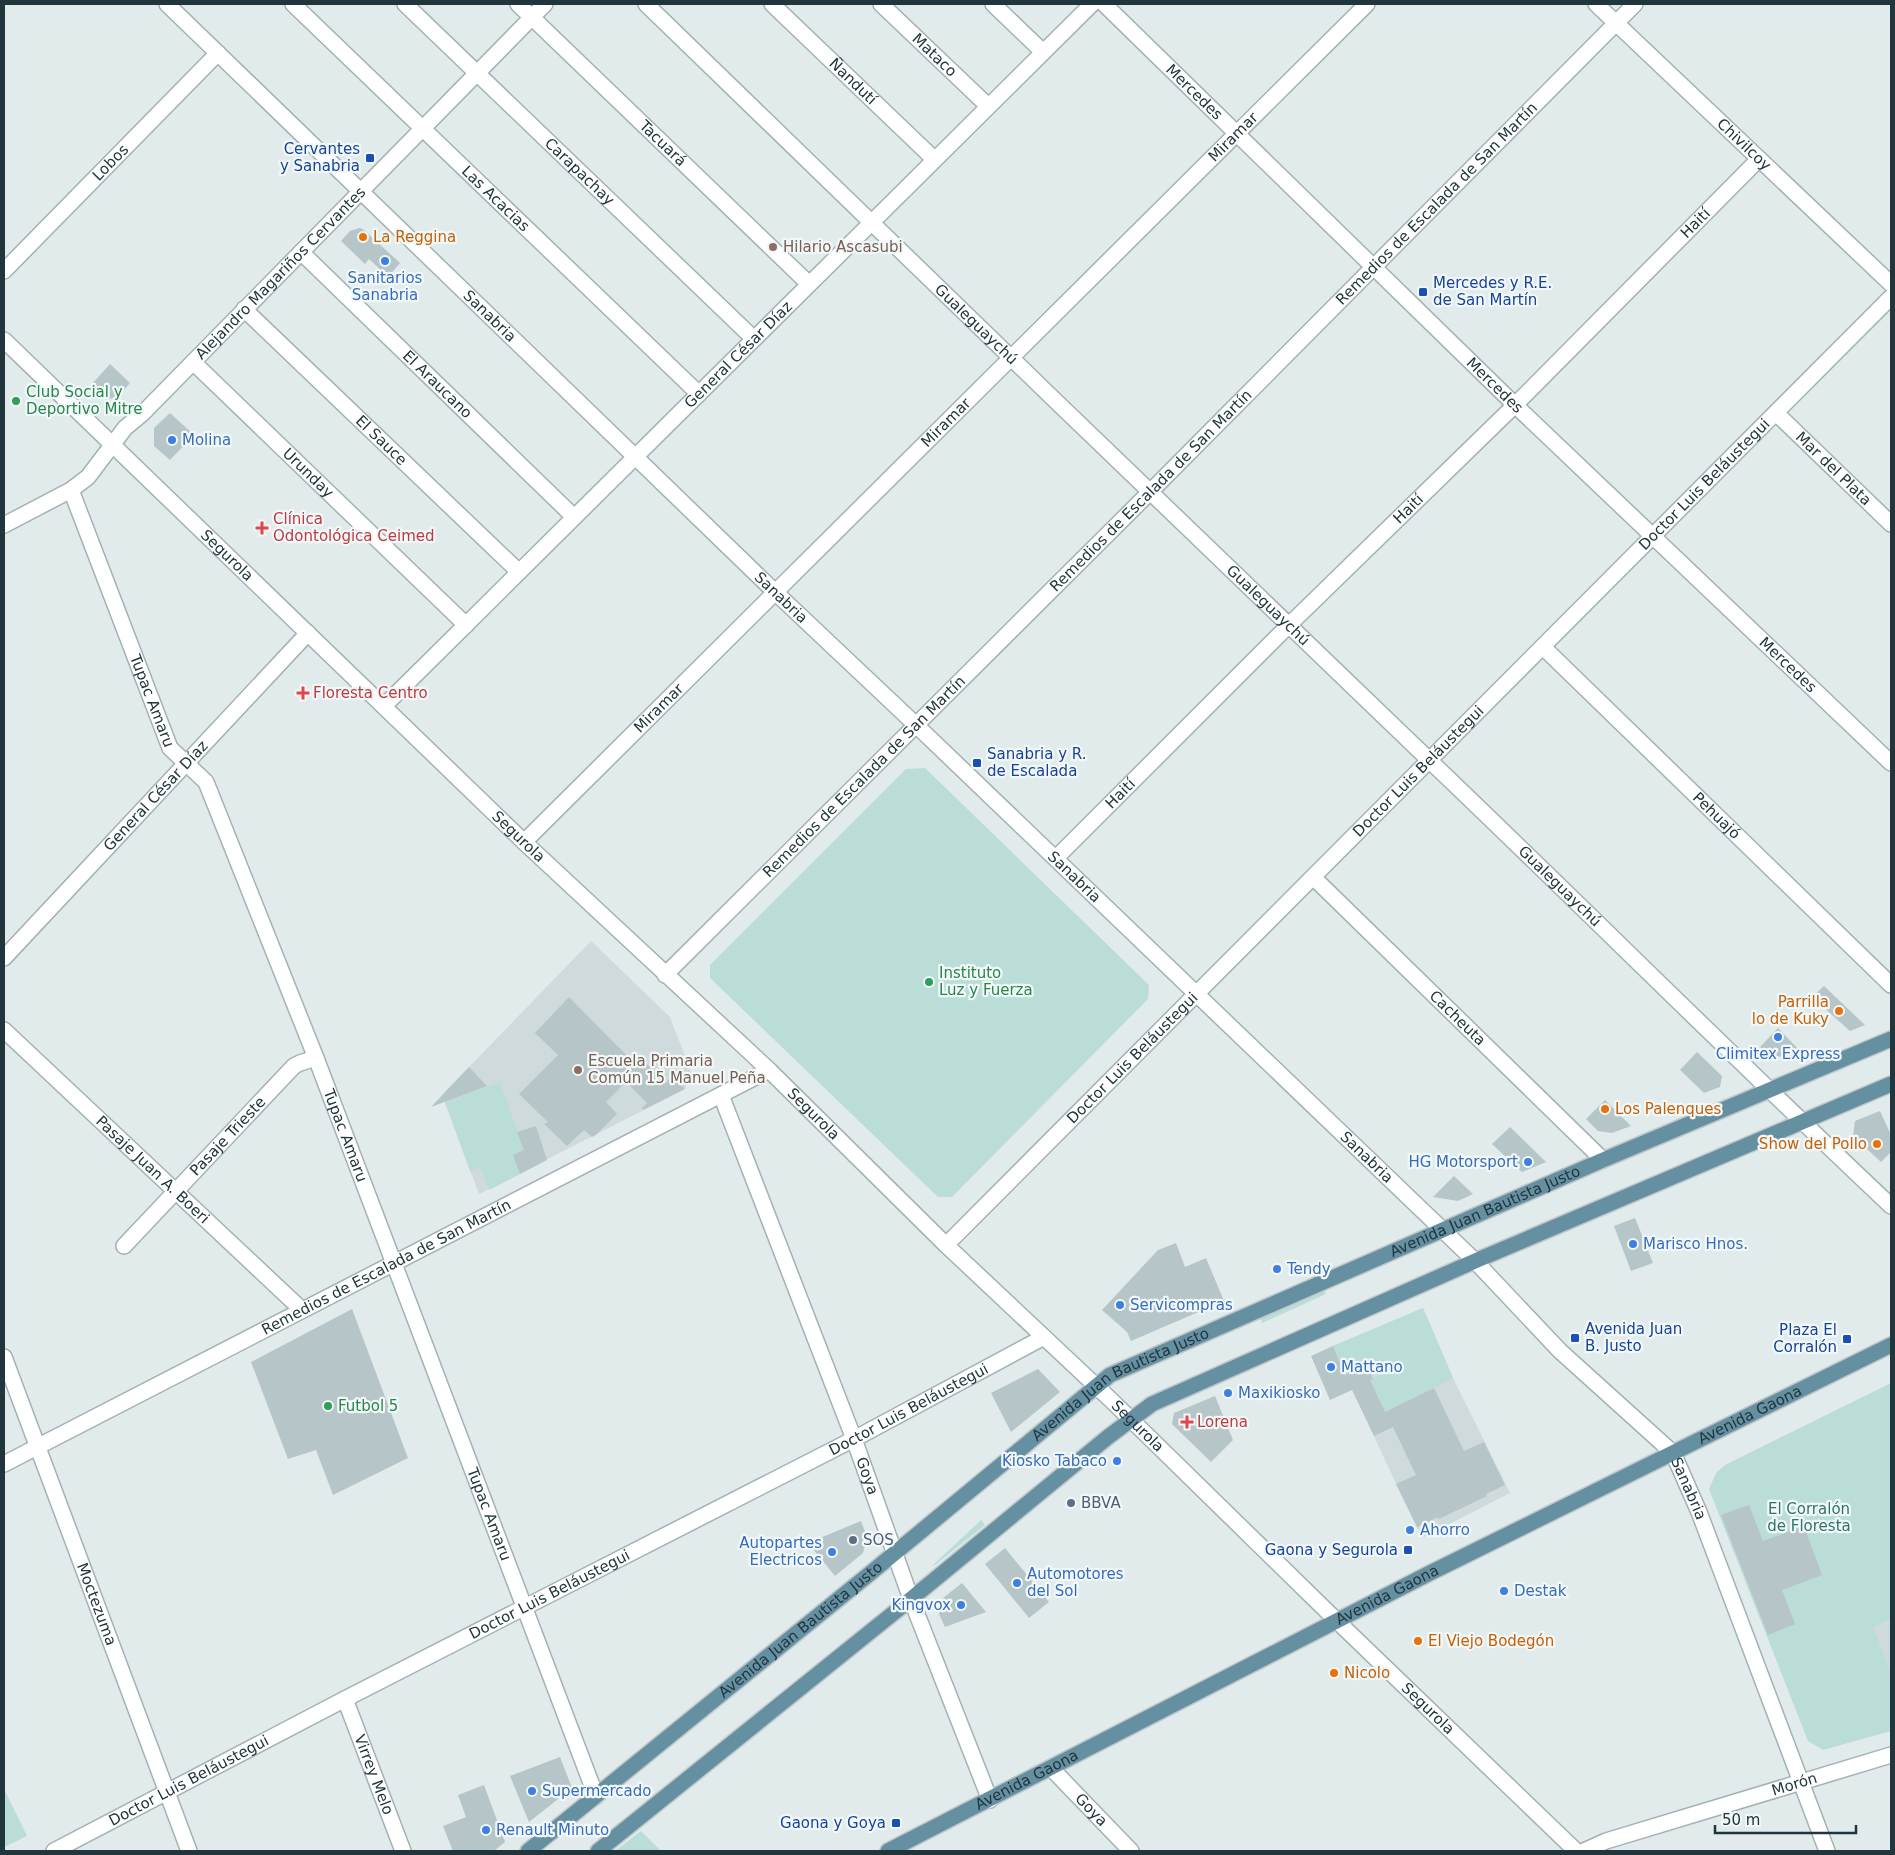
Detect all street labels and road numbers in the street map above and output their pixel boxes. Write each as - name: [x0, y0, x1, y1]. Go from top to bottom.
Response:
- street label: Mataco: [909, 30, 961, 80]
- street label: Ñandutí: [825, 54, 881, 109]
- street label: Mercedes: [1162, 60, 1226, 124]
- street label: Remedios de Escalada de San Martín: [1332, 99, 1541, 309]
- street label: Miramar: [1205, 108, 1262, 165]
- street label: Chivilcoy: [1713, 115, 1775, 174]
- street label: Tacuará: [635, 116, 690, 170]
- street label: Carapachay: [541, 134, 618, 209]
- street label: Lobos: [89, 140, 132, 184]
- street label: Las Acacias: [458, 162, 533, 235]
- street label: Alejandro Magariños Cervantes: [192, 183, 369, 363]
- street label: Haití: [1677, 204, 1715, 242]
- street label: Gualeguaychú: [931, 280, 1021, 368]
- street label: Sanabria: [460, 287, 520, 346]
- street label: General César Díaz: [681, 297, 796, 412]
- street label: El Araucano: [399, 347, 476, 422]
- street label: Mercedes: [1463, 354, 1527, 417]
- street label: Remedios de Escalada de San Martín: [1046, 386, 1255, 595]
- street label: Miramar: [917, 394, 975, 451]
- street label: El Sauce: [352, 412, 411, 469]
- street label: Doctor Luis Beláustegui: [1635, 415, 1773, 554]
- street label: Mar del Plata: [1792, 428, 1875, 509]
- street label: Urunday: [279, 444, 338, 502]
- street label: Haití: [1390, 490, 1428, 527]
- street label: Segurola: [197, 526, 257, 585]
- street label: Gualeguaychú: [1223, 561, 1313, 649]
- street label: Sanabria: [751, 568, 811, 627]
- street label: Mercedes: [1756, 633, 1820, 696]
- street label: Tupac Amaru: [126, 651, 178, 750]
- street label: Remedios de Escalada de San Martín: [759, 672, 969, 881]
- street label: Miramar: [630, 679, 688, 736]
- street label: Doctor Luis Beláustegui: [1349, 702, 1488, 841]
- street label: General César Díaz: [100, 737, 212, 855]
- street label: Haití: [1102, 774, 1140, 812]
- street label: Pehuajó: [1689, 788, 1744, 843]
- street label: Segurola: [488, 807, 549, 866]
- street label: Gualeguaychú: [1515, 842, 1605, 930]
- street label: Sanabria: [1044, 847, 1105, 906]
- street label: Cacheuta: [1426, 987, 1489, 1049]
- street label: Doctor Luis Beláustegui: [1063, 989, 1202, 1127]
- street label: Segurola: [784, 1084, 843, 1144]
- street label: Tupac Amaru: [319, 1086, 371, 1185]
- street label: Pasaje Trieste: [186, 1093, 269, 1180]
- street label: Pasaje Juan A. Boeri: [92, 1112, 213, 1227]
- street label: Sanabria: [1336, 1128, 1397, 1187]
- street label: Avenida Juan Bautista Justo: [1387, 1162, 1583, 1261]
- street label: Remedios de Escalada de San Martín: [259, 1195, 514, 1339]
- street label: Avenida Juan Bautista Justo: [1028, 1324, 1212, 1445]
- street label: Doctor Luis Beláustegui: [826, 1360, 991, 1459]
- street label: Avenida Gaona: [1695, 1382, 1805, 1448]
- street label: Segurola: [1108, 1396, 1168, 1456]
- street label: Goya: [852, 1455, 882, 1497]
- street label: Sanabria: [1667, 1455, 1710, 1522]
- street label: Tupac Amaru: [463, 1464, 515, 1563]
- street label: Doctor Luis Beláustegui: [466, 1546, 633, 1643]
- street label: Avenida Juan Bautista Justo: [715, 1558, 886, 1702]
- street label: Moctezuma: [73, 1560, 120, 1648]
- street label: Avenida Gaona: [1333, 1561, 1442, 1629]
- street label: Segurola: [1398, 1679, 1458, 1738]
- street label: Doctor Luis Beláustegui: [106, 1731, 272, 1830]
- street label: Virrey Melo: [350, 1732, 397, 1817]
- street label: Avenida Gaona: [972, 1746, 1081, 1814]
- street label: Morón: [1769, 1769, 1819, 1799]
- street label: Goya: [1071, 1790, 1111, 1830]

